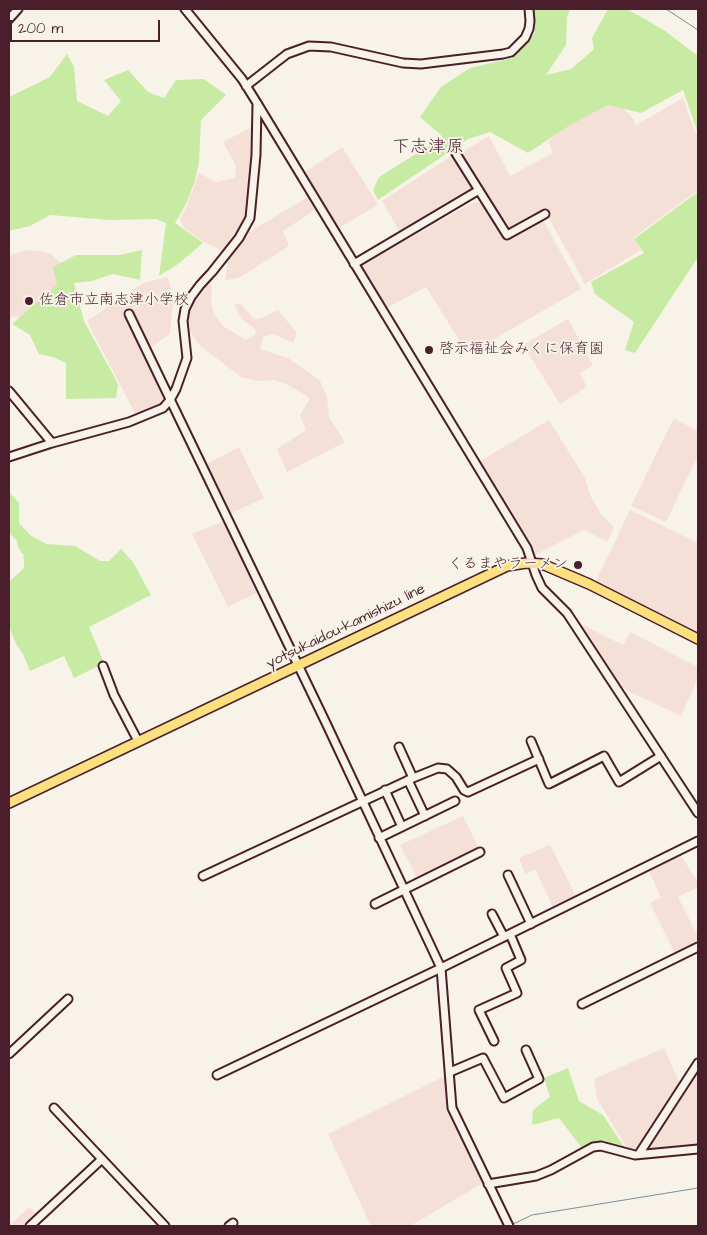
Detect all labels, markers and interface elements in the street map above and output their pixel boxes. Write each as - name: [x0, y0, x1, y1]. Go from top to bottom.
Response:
- scale bar: [12, 10, 162, 42]
- text: 200 m: [18, 18, 63, 39]
- district label: 下志津原: [392, 137, 464, 159]
- place label: 佐倉市立南志津小学校: [39, 292, 189, 310]
- marker: 佐倉市立南志津小学校: [23, 295, 35, 307]
- place label: 啓示福祉会みくに保育園: [439, 341, 604, 359]
- marker: 啓示福祉会みくに保育園: [423, 344, 435, 356]
- place label: くるまやラーメン: [448, 556, 568, 574]
- marker: くるまやラーメン: [572, 559, 584, 571]
- street label: yotsukaidou-kamishizu line: [264, 581, 428, 673]

